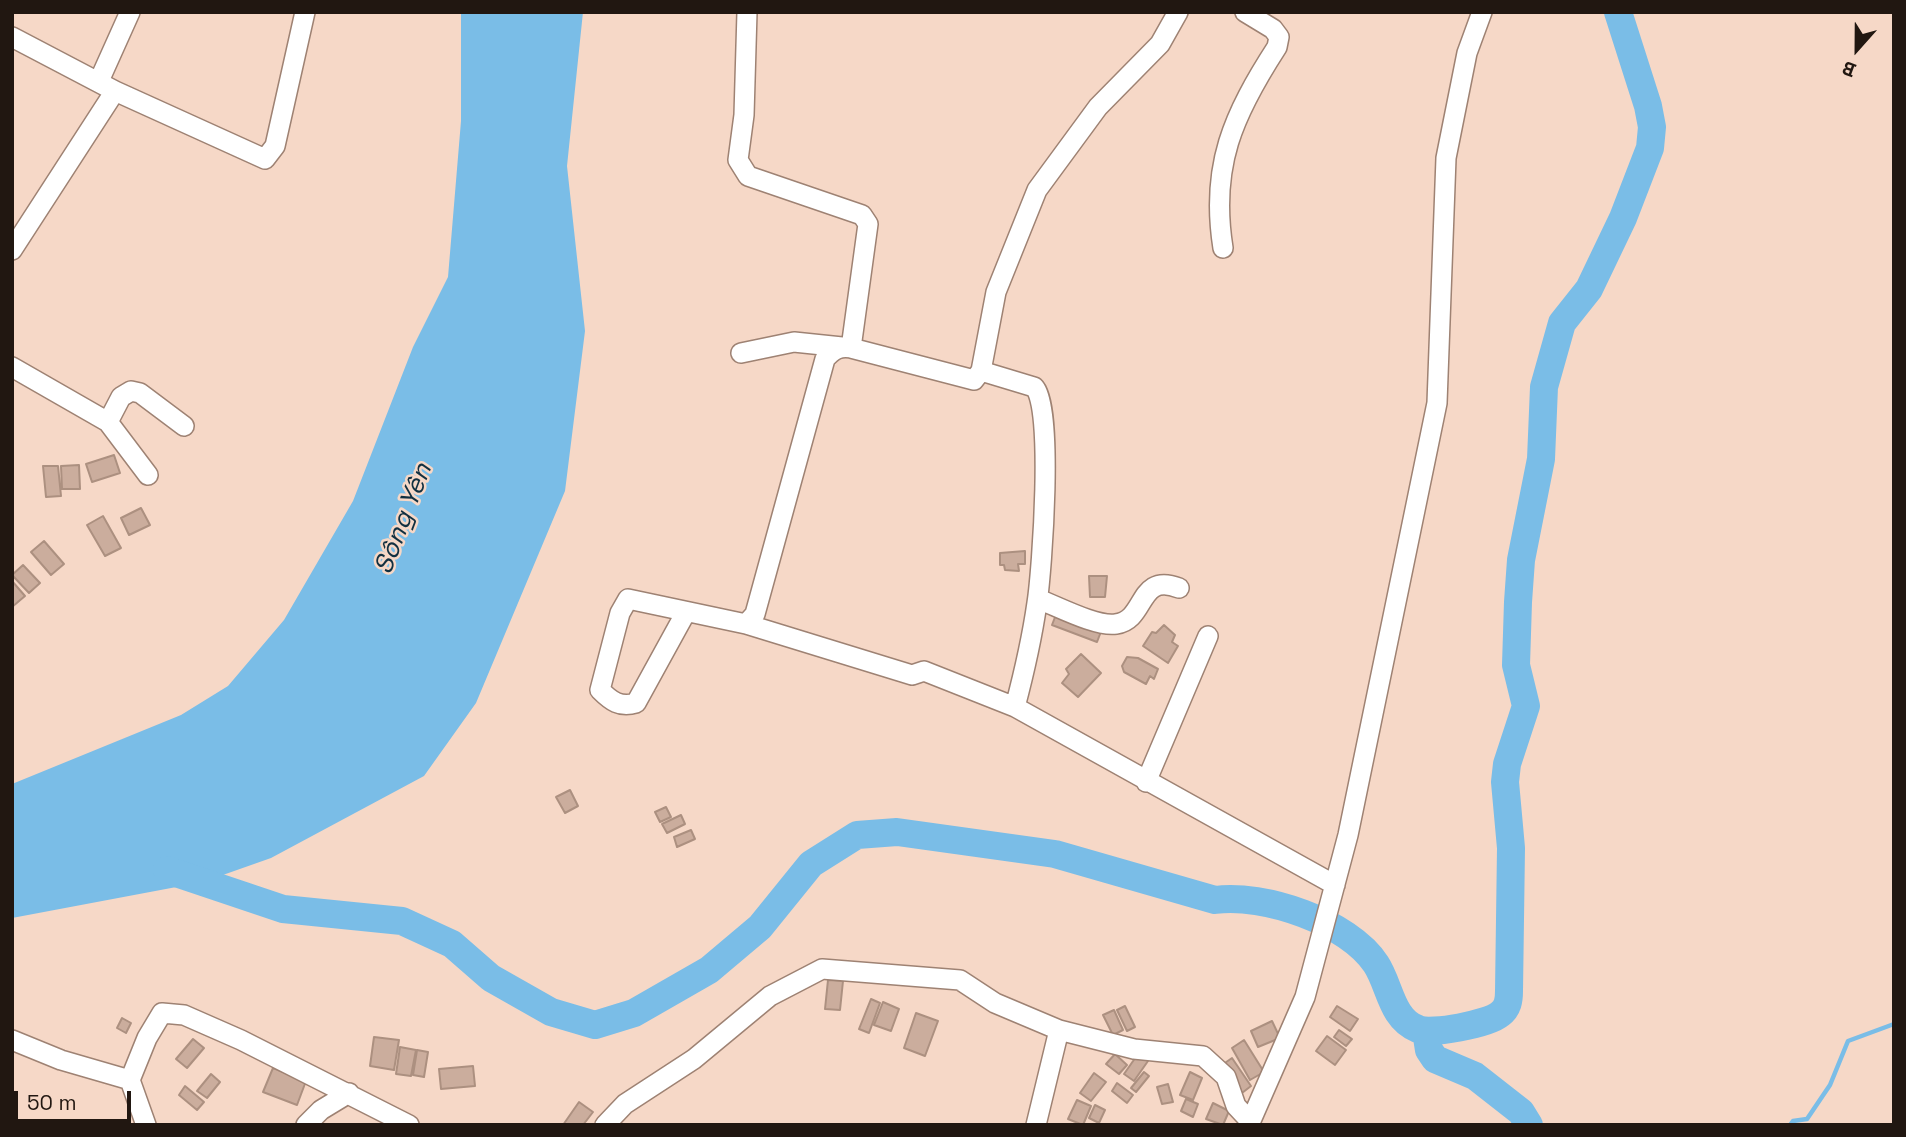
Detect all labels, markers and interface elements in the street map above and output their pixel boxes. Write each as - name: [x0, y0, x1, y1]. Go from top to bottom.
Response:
- north arrow: [1822, 14, 1892, 84]
- text: B: [1839, 55, 1860, 83]
- water label: Sông Yên: [369, 459, 439, 579]
- scale bar: [18, 1078, 135, 1122]
- text: 50 m: [27, 1089, 77, 1116]

